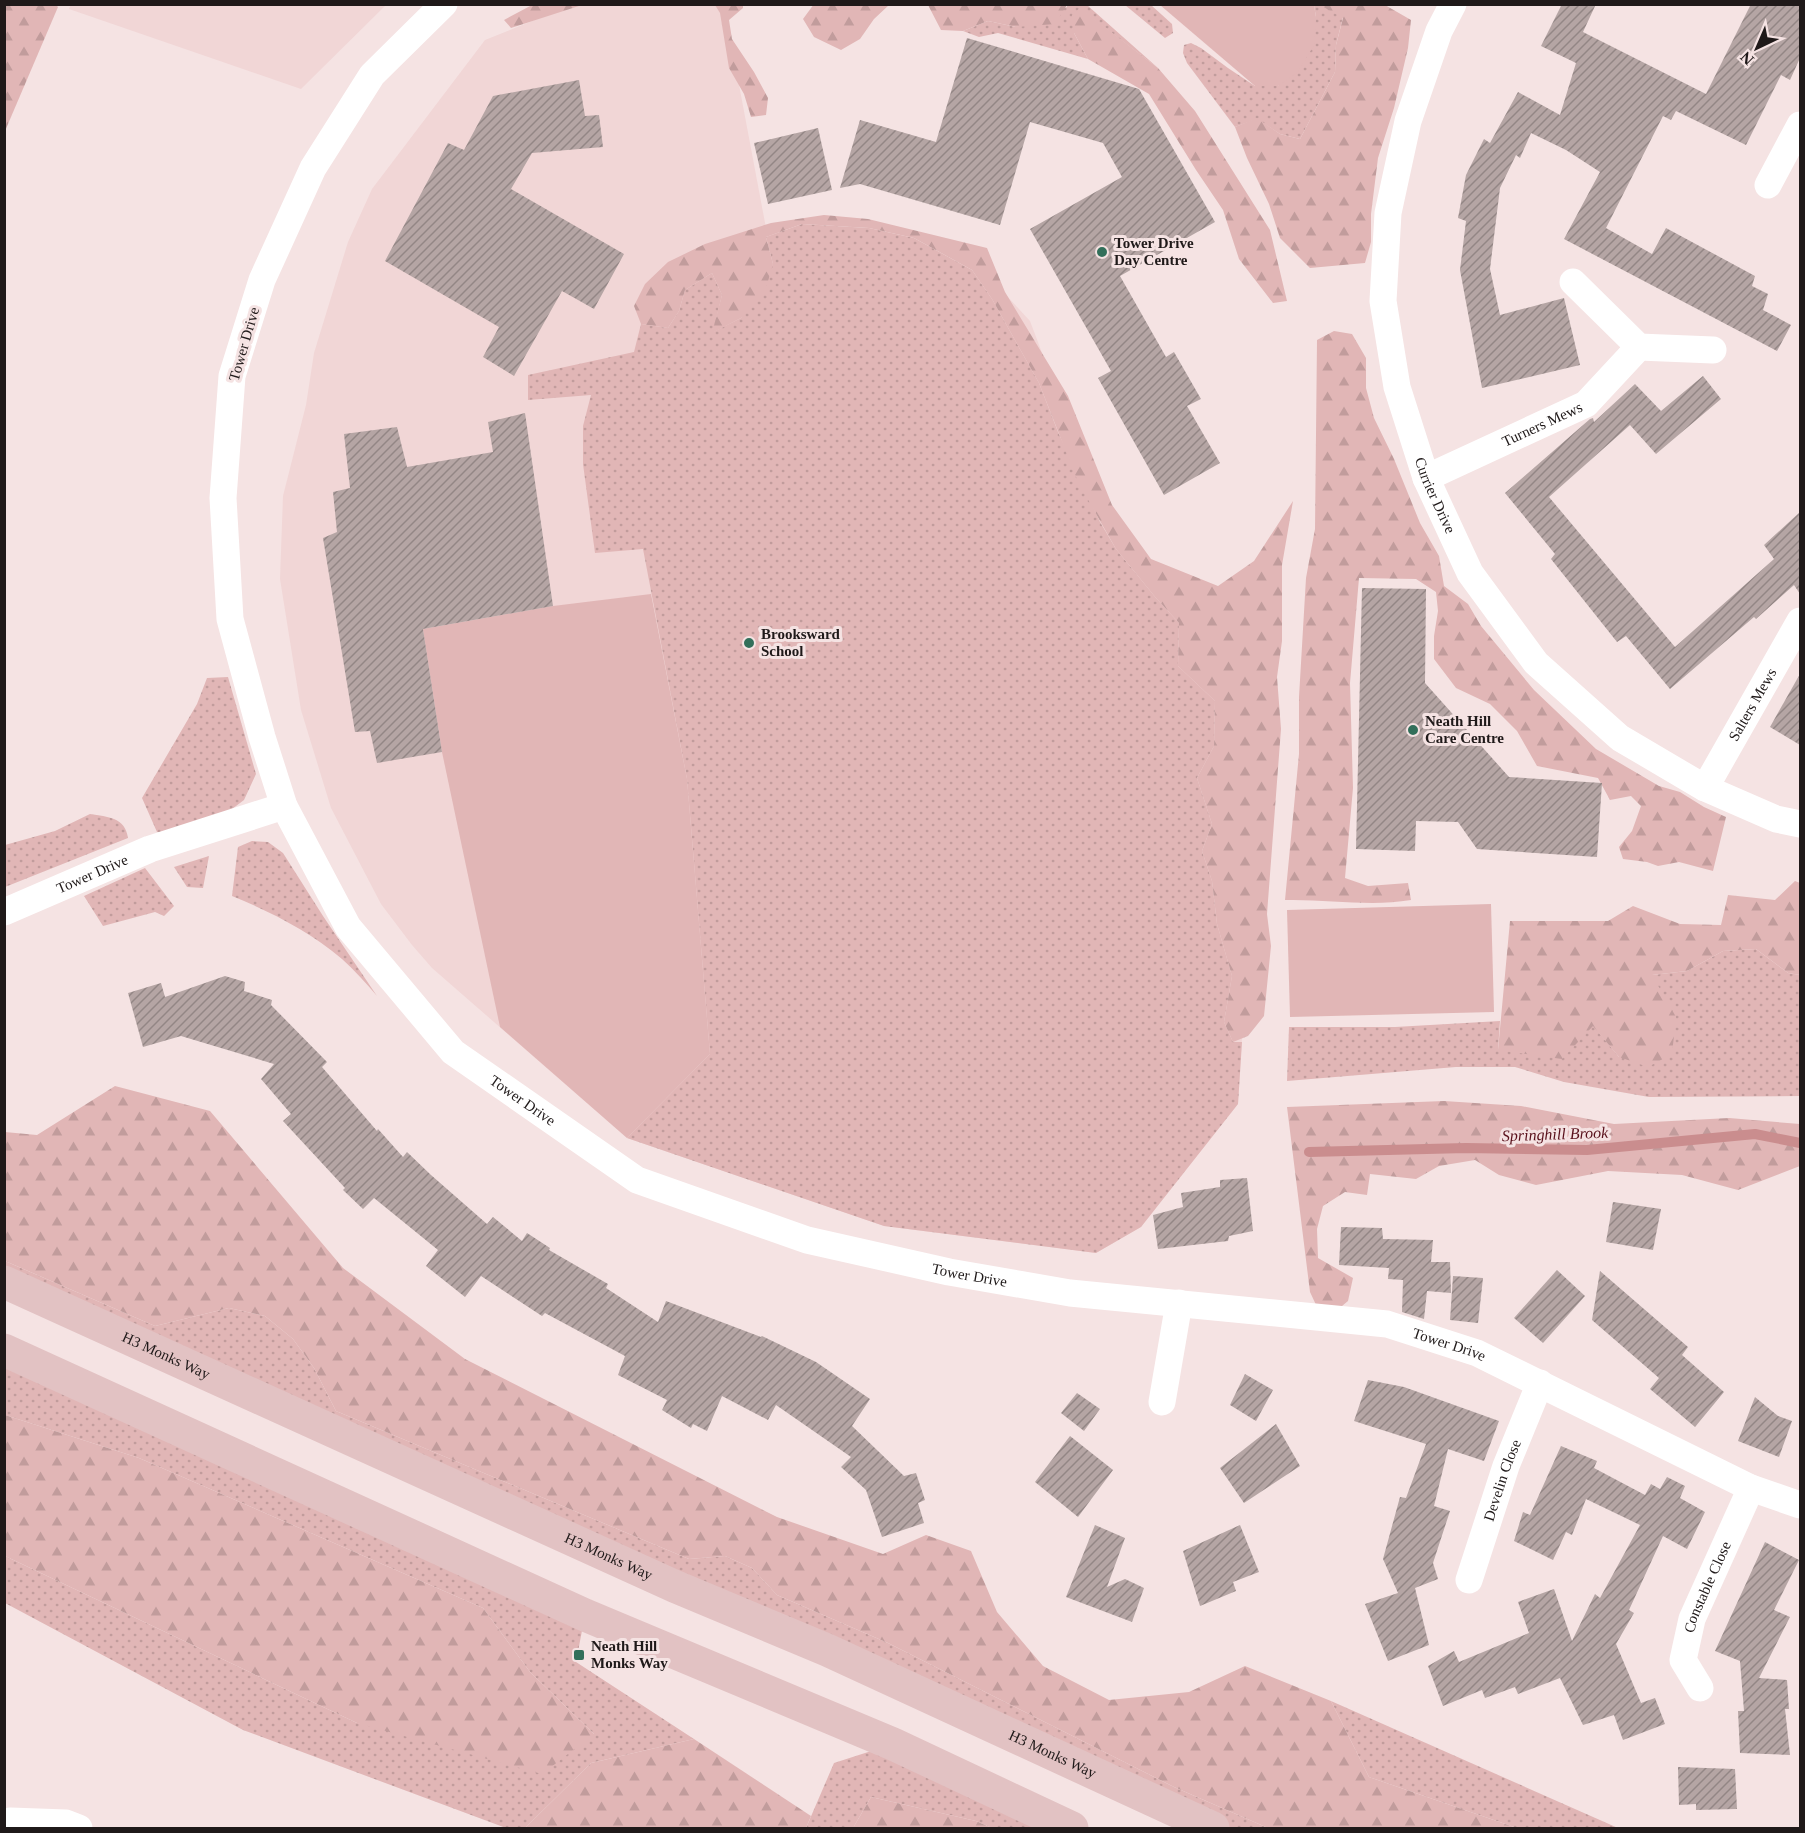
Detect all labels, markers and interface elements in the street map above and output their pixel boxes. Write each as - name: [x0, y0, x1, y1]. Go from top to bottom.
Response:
- north arrow: [1727, 18, 1787, 78]
- text: N: [1737, 48, 1757, 69]
- place label: Tower Drive Day Centre: [1114, 235, 1194, 268]
- marker: Tower Drive Day Centre: [1095, 245, 1109, 259]
- street label: Tower Drive: [226, 305, 262, 383]
- street label: Turners Mews: [1500, 399, 1585, 450]
- street label: Currier Drive: [1412, 455, 1459, 536]
- place label: Brooksward School: [761, 626, 841, 659]
- marker: Brooksward School: [742, 636, 756, 650]
- street label: Salters Mews: [1725, 665, 1780, 744]
- place label: Neath Hill Care Centre: [1425, 713, 1504, 746]
- marker: Neath Hill Care Centre: [1406, 723, 1420, 737]
- street label: Tower Drive: [54, 851, 131, 896]
- street label: Tower Drive: [487, 1072, 559, 1129]
- water label: Springhill Brook: [1501, 1124, 1609, 1145]
- street label: Tower Drive: [930, 1260, 1009, 1290]
- street label: Tower Drive: [1411, 1325, 1489, 1364]
- street label: H3 Monks Way: [120, 1329, 213, 1383]
- street label: Develin Close: [1481, 1437, 1524, 1523]
- street label: H3 Monks Way: [562, 1530, 655, 1583]
- street label: Constable Close: [1681, 1539, 1734, 1634]
- place label: Neath Hill Monks Way: [591, 1638, 668, 1671]
- marker: Neath Hill Monks Way: [572, 1648, 586, 1662]
- street label: H3 Monks Way: [1006, 1727, 1099, 1781]

